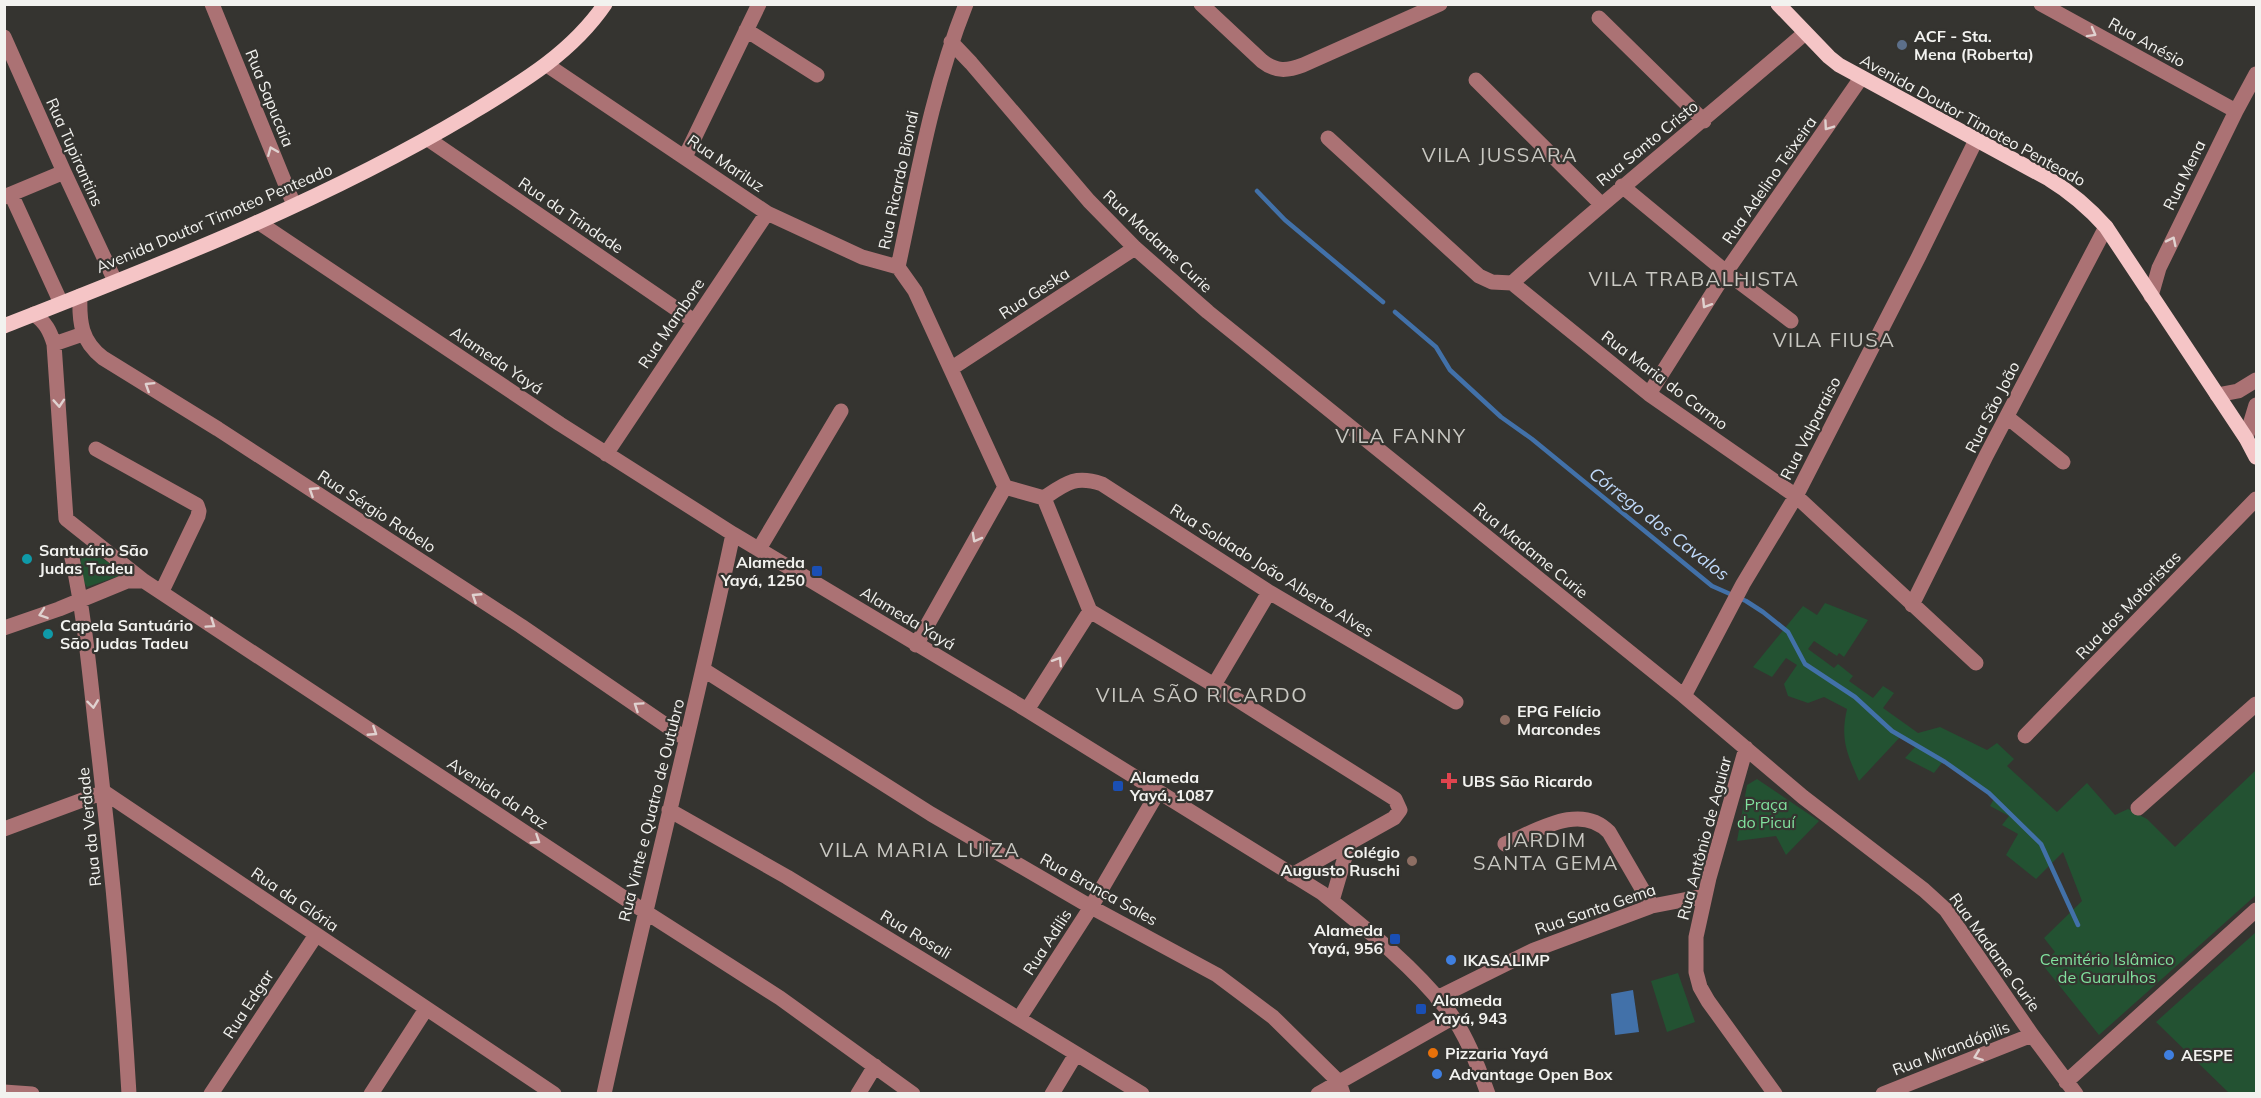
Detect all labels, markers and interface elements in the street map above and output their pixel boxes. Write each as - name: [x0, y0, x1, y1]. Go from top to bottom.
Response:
- street label: Rua Anésio: [2105, 13, 2189, 71]
- place label: ACF - Sta. Mena (Roberta): [1914, 26, 2034, 64]
- one-way arrow: [2086, 26, 2096, 37]
- marker: ACF - Sta. Mena (Roberta): [1895, 38, 1909, 52]
- street label: Rua Sapucaia: [241, 46, 299, 150]
- street label: Avenida Doutor Timoteo Penteado: [1857, 49, 2089, 191]
- street label: Rua Tupirantins: [42, 95, 108, 209]
- street label: Rua Santo Cristo: [1592, 96, 1702, 190]
- street label: Rua Ricardo Biondi: [873, 109, 923, 251]
- street label: Rua Adelino Teixeira: [1717, 112, 1821, 248]
- one-way arrow: [1824, 120, 1835, 131]
- street label: Rua Mariluz: [684, 130, 768, 196]
- street label: Rua Mena: [2158, 137, 2210, 213]
- district label: VILA JUSSARA: [1422, 142, 1578, 167]
- one-way arrow: [267, 147, 279, 158]
- street label: Avenida Doutor Timoteo Penteado: [93, 159, 335, 277]
- street label: Rua da Trindade: [515, 172, 627, 258]
- street label: Rua Madame Curie: [1099, 185, 1217, 297]
- one-way arrow: [2165, 237, 2176, 248]
- street label: Rua Geska: [995, 263, 1073, 323]
- district label: VILA TRABALHISTA: [1589, 266, 1799, 291]
- street label: Rua Mambore: [633, 274, 709, 372]
- one-way arrow: [1702, 298, 1713, 309]
- street label: Alameda Yayá: [447, 322, 547, 398]
- street label: Rua Maria do Carmo: [1598, 326, 1732, 434]
- district label: VILA FIUSA: [1773, 327, 1895, 352]
- street label: Rua São João: [1960, 358, 2024, 456]
- street label: Rua Valparaiso: [1775, 373, 1845, 483]
- one-way arrow: [145, 381, 155, 393]
- one-way arrow: [52, 398, 65, 407]
- district label: VILA FANNY: [1335, 423, 1467, 448]
- water label: Córrego dos Cavalos: [1585, 462, 1734, 586]
- street label: Rua Sérgio Rabelo: [314, 465, 440, 557]
- one-way arrow: [309, 487, 320, 498]
- street label: Rua Madame Curie: [1470, 498, 1592, 602]
- street label: Rua Soldado João Alberto Alves: [1167, 499, 1377, 641]
- one-way arrow: [972, 531, 983, 542]
- place label: Santuário São Judas Tadeu: [39, 540, 148, 578]
- street label: Rua dos Motoristas: [2071, 547, 2185, 663]
- marker: Santuário São Judas Tadeu: [20, 552, 34, 566]
- place label: Alameda Yayá, 1250: [720, 552, 805, 590]
- marker: Alameda Yayá, 1250: [810, 564, 824, 578]
- street label: Alameda Yayá: [857, 582, 959, 654]
- one-way arrow: [472, 593, 483, 604]
- one-way arrow: [38, 607, 49, 620]
- place label: Capela Santuário São Judas Tadeu: [60, 615, 193, 653]
- one-way arrow: [204, 617, 215, 628]
- marker: Capela Santuário São Judas Tadeu: [41, 627, 55, 641]
- one-way arrow: [1051, 656, 1062, 667]
- district label: VILA SÃO RICARDO: [1096, 682, 1308, 707]
- street label: Rua Vinte e Quatro de Outubro: [614, 697, 688, 923]
- one-way arrow: [87, 699, 99, 709]
- place label: EPG Felício Marcondes: [1517, 701, 1601, 739]
- one-way arrow: [634, 702, 645, 713]
- marker: EPG Felício Marcondes: [1498, 713, 1512, 727]
- one-way arrow: [367, 725, 377, 737]
- street label: Avenida da Paz: [444, 753, 552, 833]
- street label: Rua Antônio de Aguiar: [1673, 754, 1736, 922]
- street label: Rua da Verdade: [73, 766, 105, 888]
- place label: Alameda Yayá, 1087: [1129, 767, 1214, 805]
- place label: UBS São Ricardo: [1462, 771, 1593, 791]
- marker: UBS São Ricardo: [1440, 772, 1458, 790]
- marker: Alameda Yayá, 1087: [1111, 779, 1125, 793]
- park label: Praça do Picuí: [1737, 794, 1796, 832]
- district label: JARDIM SANTA GEMA: [1473, 827, 1619, 875]
- one-way arrow: [530, 832, 540, 844]
- district label: VILA MARIA LUIZA: [820, 837, 1020, 862]
- place label: Colégio Augusto Ruschi: [1281, 842, 1400, 880]
- street label: Rua Branca Sales: [1037, 848, 1161, 930]
- marker: Colégio Augusto Ruschi: [1405, 854, 1419, 868]
- street label: Rua da Glória: [247, 862, 343, 936]
- street label: Rua Santa Gema: [1532, 879, 1658, 939]
- street label: Rua Madame Curie: [1945, 889, 2045, 1015]
- street label: Rua Rosali: [877, 905, 955, 963]
- street label: Rua Adilis: [1018, 905, 1076, 979]
- place label: Alameda Yayá, 956: [1308, 920, 1383, 958]
- marker: Alameda Yayá, 956: [1388, 932, 1402, 946]
- park label: Cemitério Islâmico de Guarulhos: [2040, 949, 2174, 987]
- place label: IKASALIMP: [1463, 950, 1550, 970]
- marker: IKASALIMP: [1444, 953, 1458, 967]
- street label: Rua Edgar: [218, 966, 278, 1042]
- place label: Alameda Yayá, 943: [1432, 990, 1507, 1028]
- marker: Alameda Yayá, 943: [1414, 1002, 1428, 1016]
- street label: Rua Mirandópilis: [1890, 1016, 2013, 1080]
- place label: Pizzaria Yayá: [1445, 1043, 1549, 1063]
- place label: AESPE: [2181, 1045, 2233, 1065]
- marker: Pizzaria Yayá: [1426, 1046, 1440, 1060]
- marker: AESPE: [2162, 1048, 2176, 1062]
- one-way arrow: [1973, 1049, 1984, 1062]
- place label: Advantage Open Box: [1449, 1064, 1613, 1084]
- marker: Advantage Open Box: [1430, 1067, 1444, 1081]

